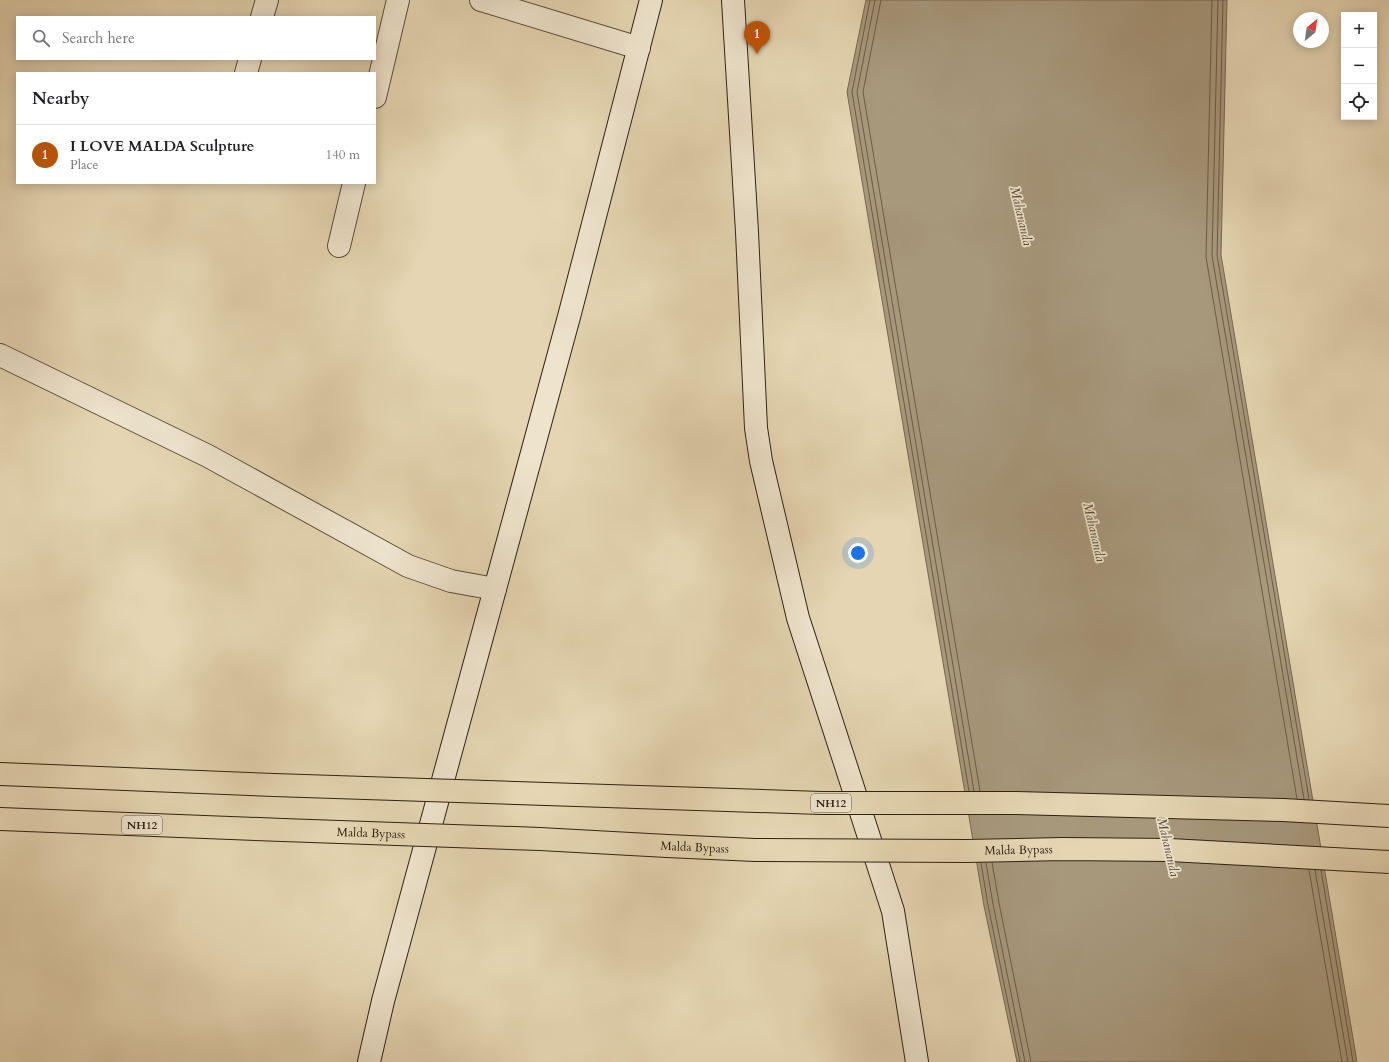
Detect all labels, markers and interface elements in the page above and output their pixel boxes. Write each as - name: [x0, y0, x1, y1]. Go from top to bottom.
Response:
- north arrow: [1293, 12, 1329, 48]
- map controls: [1341, 12, 1377, 120]
- button: +: [1341, 12, 1377, 48]
- search box: [16, 16, 376, 60]
- pin: 1: [744, 21, 770, 54]
- icon: search: [30, 27, 52, 49]
- text: Search here: [62, 28, 135, 48]
- button: −: [1341, 48, 1377, 84]
- button: locate: [1341, 84, 1377, 120]
- text: Nearby: [32, 87, 89, 110]
- text: I LOVE MALDA Sculpture: [70, 136, 254, 156]
- text: 1: [42, 146, 48, 164]
- text: 140 m: [326, 146, 360, 164]
- text: Place: [70, 156, 98, 174]
- water label: Mahananda: [1005, 185, 1037, 248]
- water label: Mahananda: [1078, 501, 1110, 564]
- your location: [848, 543, 868, 563]
- road number: NH12: [811, 794, 851, 812]
- road number: NH12: [122, 816, 162, 834]
- water label: Mahananda: [1152, 816, 1184, 879]
- street label: Malda Bypass: [336, 824, 405, 842]
- street label: Malda Bypass: [660, 838, 729, 857]
- street label: Malda Bypass: [984, 841, 1053, 859]

